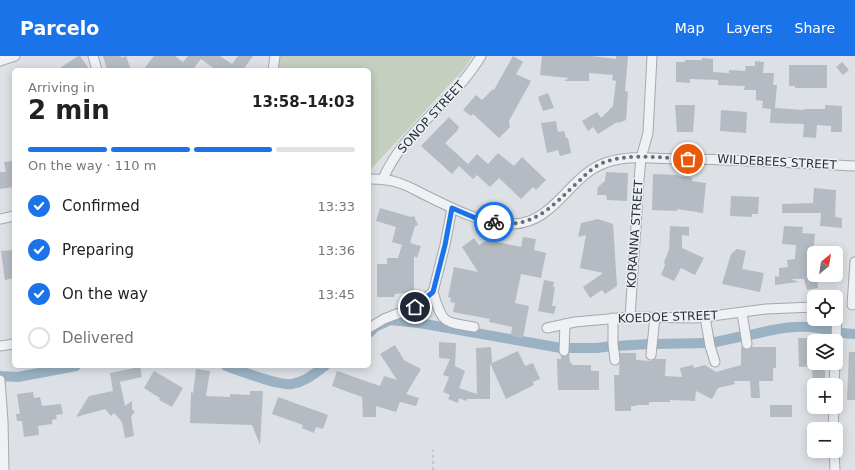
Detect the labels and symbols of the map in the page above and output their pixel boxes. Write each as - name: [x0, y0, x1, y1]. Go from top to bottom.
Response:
- street label: SONOP STREET: [395, 78, 468, 156]
- pin: [671, 142, 705, 176]
- street label: WILDEBEES STREET: [717, 152, 838, 172]
- street label: KORANNA STREET: [624, 179, 646, 289]
- courier: [474, 202, 514, 242]
- north arrow: [807, 246, 843, 282]
- pin: [398, 290, 432, 324]
- street label: KOEDOE STREET: [618, 308, 719, 326]

